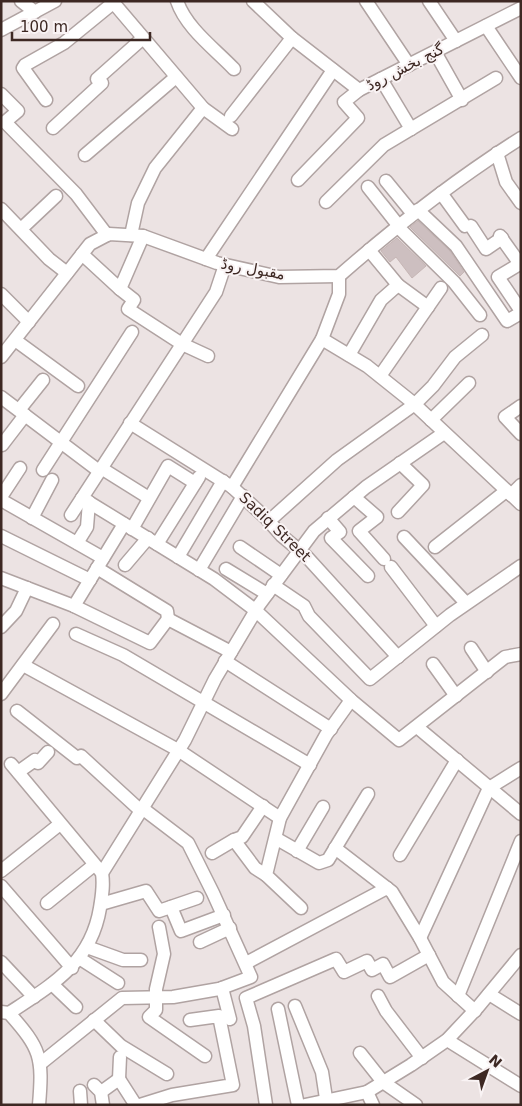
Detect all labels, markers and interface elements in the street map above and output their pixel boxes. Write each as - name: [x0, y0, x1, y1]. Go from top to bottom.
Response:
- scale bar: [12, 10, 150, 42]
- text: 100 m: [20, 18, 68, 36]
- street label: گنج بخش روڈ: [363, 39, 448, 94]
- street label: مقبول روڈ: [220, 255, 286, 283]
- street label: Sadiq Street: [236, 488, 315, 566]
- north arrow: [462, 1046, 512, 1096]
- text: N: [486, 1051, 505, 1071]

